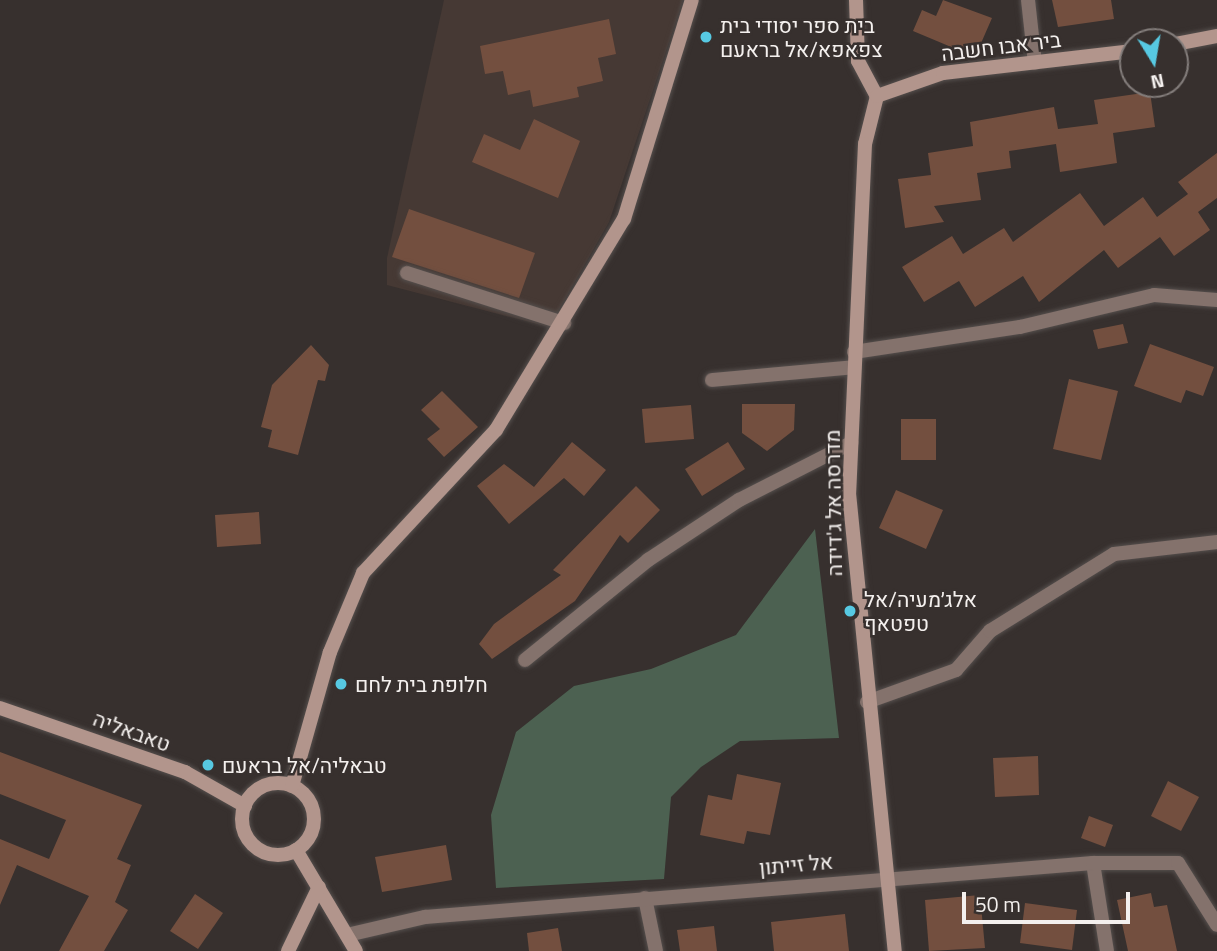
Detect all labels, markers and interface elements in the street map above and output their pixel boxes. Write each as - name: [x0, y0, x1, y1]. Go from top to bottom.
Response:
- place label: בית ספר יסודי בית צפאפא/אל בראעם: [720, 12, 883, 62]
- street label: ביר אבו חשבה: [940, 26, 1062, 66]
- north arrow: [1119, 28, 1189, 98]
- marker: בית ספר יסודי בית צפאפא/אל בראעם: [698, 29, 714, 45]
- text: N: [1148, 67, 1167, 98]
- street label: מדרסה אל ג'דידה: [819, 429, 847, 577]
- place label: אלג׳מעיה/אל טפטאף: [864, 586, 977, 636]
- marker: אלג׳מעיה/אל טפטאף: [842, 603, 858, 619]
- place label: חלופת בית לחם: [355, 671, 488, 697]
- marker: חלופת בית לחם: [333, 676, 349, 692]
- street label: טאבאליה: [90, 705, 174, 757]
- place label: טבאליה/אל בראעם: [222, 752, 387, 778]
- marker: טבאליה/אל בראעם: [200, 757, 216, 773]
- street label: אל זייתון: [758, 848, 834, 880]
- scale bar: [965, 878, 1133, 922]
- text: 50 m: [975, 888, 1021, 920]

